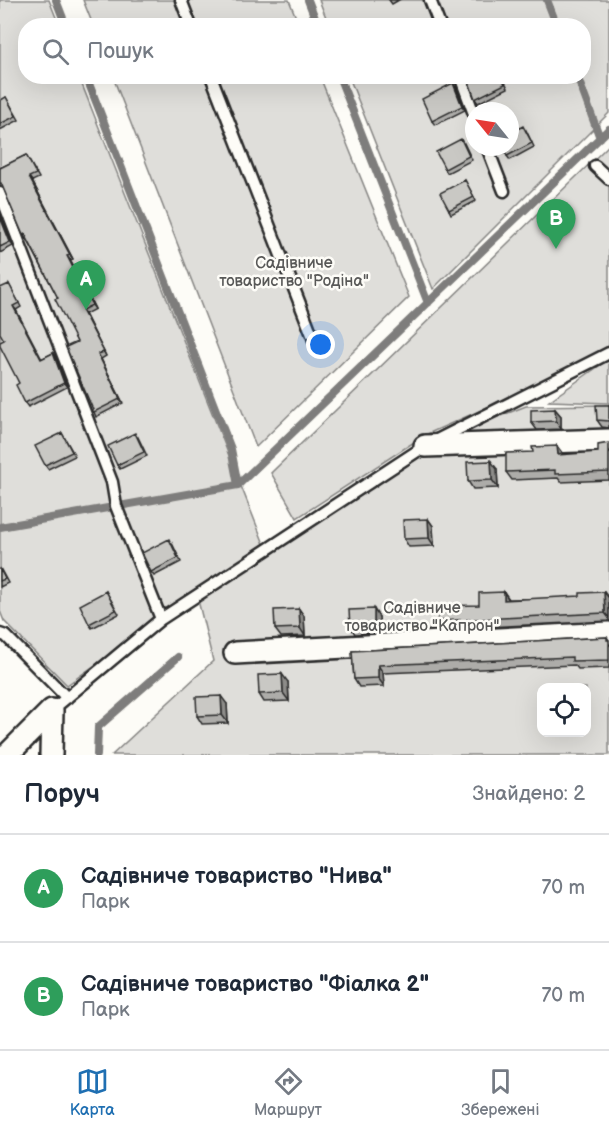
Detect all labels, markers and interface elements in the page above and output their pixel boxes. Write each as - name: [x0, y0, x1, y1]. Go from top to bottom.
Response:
- search box: [18, 18, 591, 84]
- icon: search: [39, 35, 72, 68]
- text: Пошук: [87, 38, 154, 65]
- north arrow: [465, 102, 519, 156]
- pin: B: [536, 200, 576, 249]
- park label: Садівниче товариство "Родіна": [219, 254, 369, 291]
- pin: A: [66, 260, 106, 310]
- your location: [306, 330, 335, 359]
- park label: Садівниче товариство "Капрон": [345, 599, 500, 636]
- map controls: [537, 683, 591, 737]
- button: locate: [537, 683, 591, 737]
- text: Поруч: [24, 779, 100, 810]
- text: Знайдено: 2: [472, 782, 585, 806]
- text: Садівниче товариство "Нива": [81, 863, 392, 890]
- text: A: [37, 876, 50, 900]
- text: 70 m: [541, 876, 585, 900]
- text: Парк: [81, 890, 130, 914]
- text: Садівниче товариство "Фіалка 2": [81, 971, 429, 998]
- text: B: [36, 984, 51, 1008]
- text: 70 m: [541, 984, 585, 1008]
- text: Парк: [81, 998, 130, 1022]
- tab: Карта: [70, 1065, 115, 1120]
- tab: Маршрут: [254, 1065, 322, 1120]
- tab: Збережені: [461, 1065, 539, 1120]

